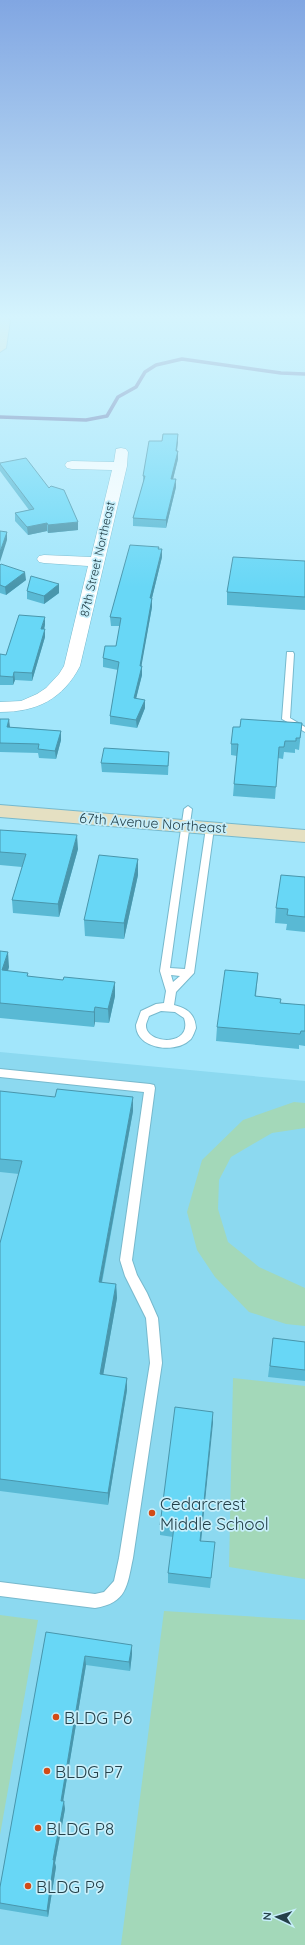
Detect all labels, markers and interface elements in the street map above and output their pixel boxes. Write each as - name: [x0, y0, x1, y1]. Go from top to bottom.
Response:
- street label: 87th Street Northeast: [76, 500, 118, 618]
- street label: 67th Avenue Northeast: [79, 809, 227, 837]
- place label: Cedarcrest Middle School: [160, 1493, 269, 1534]
- marker: Cedarcrest Middle School: [147, 1508, 157, 1518]
- place label: BLDG P6: [64, 1707, 132, 1728]
- marker: BLDG P6: [51, 1712, 61, 1722]
- place label: BLDG P7: [55, 1761, 123, 1782]
- marker: BLDG P7: [42, 1766, 52, 1776]
- place label: BLDG P8: [46, 1818, 114, 1839]
- marker: BLDG P8: [33, 1823, 43, 1833]
- place label: BLDG P9: [36, 1876, 104, 1897]
- marker: BLDG P9: [23, 1881, 33, 1891]
- north arrow: [257, 1897, 297, 1937]
- text: N: [260, 1912, 274, 1921]

